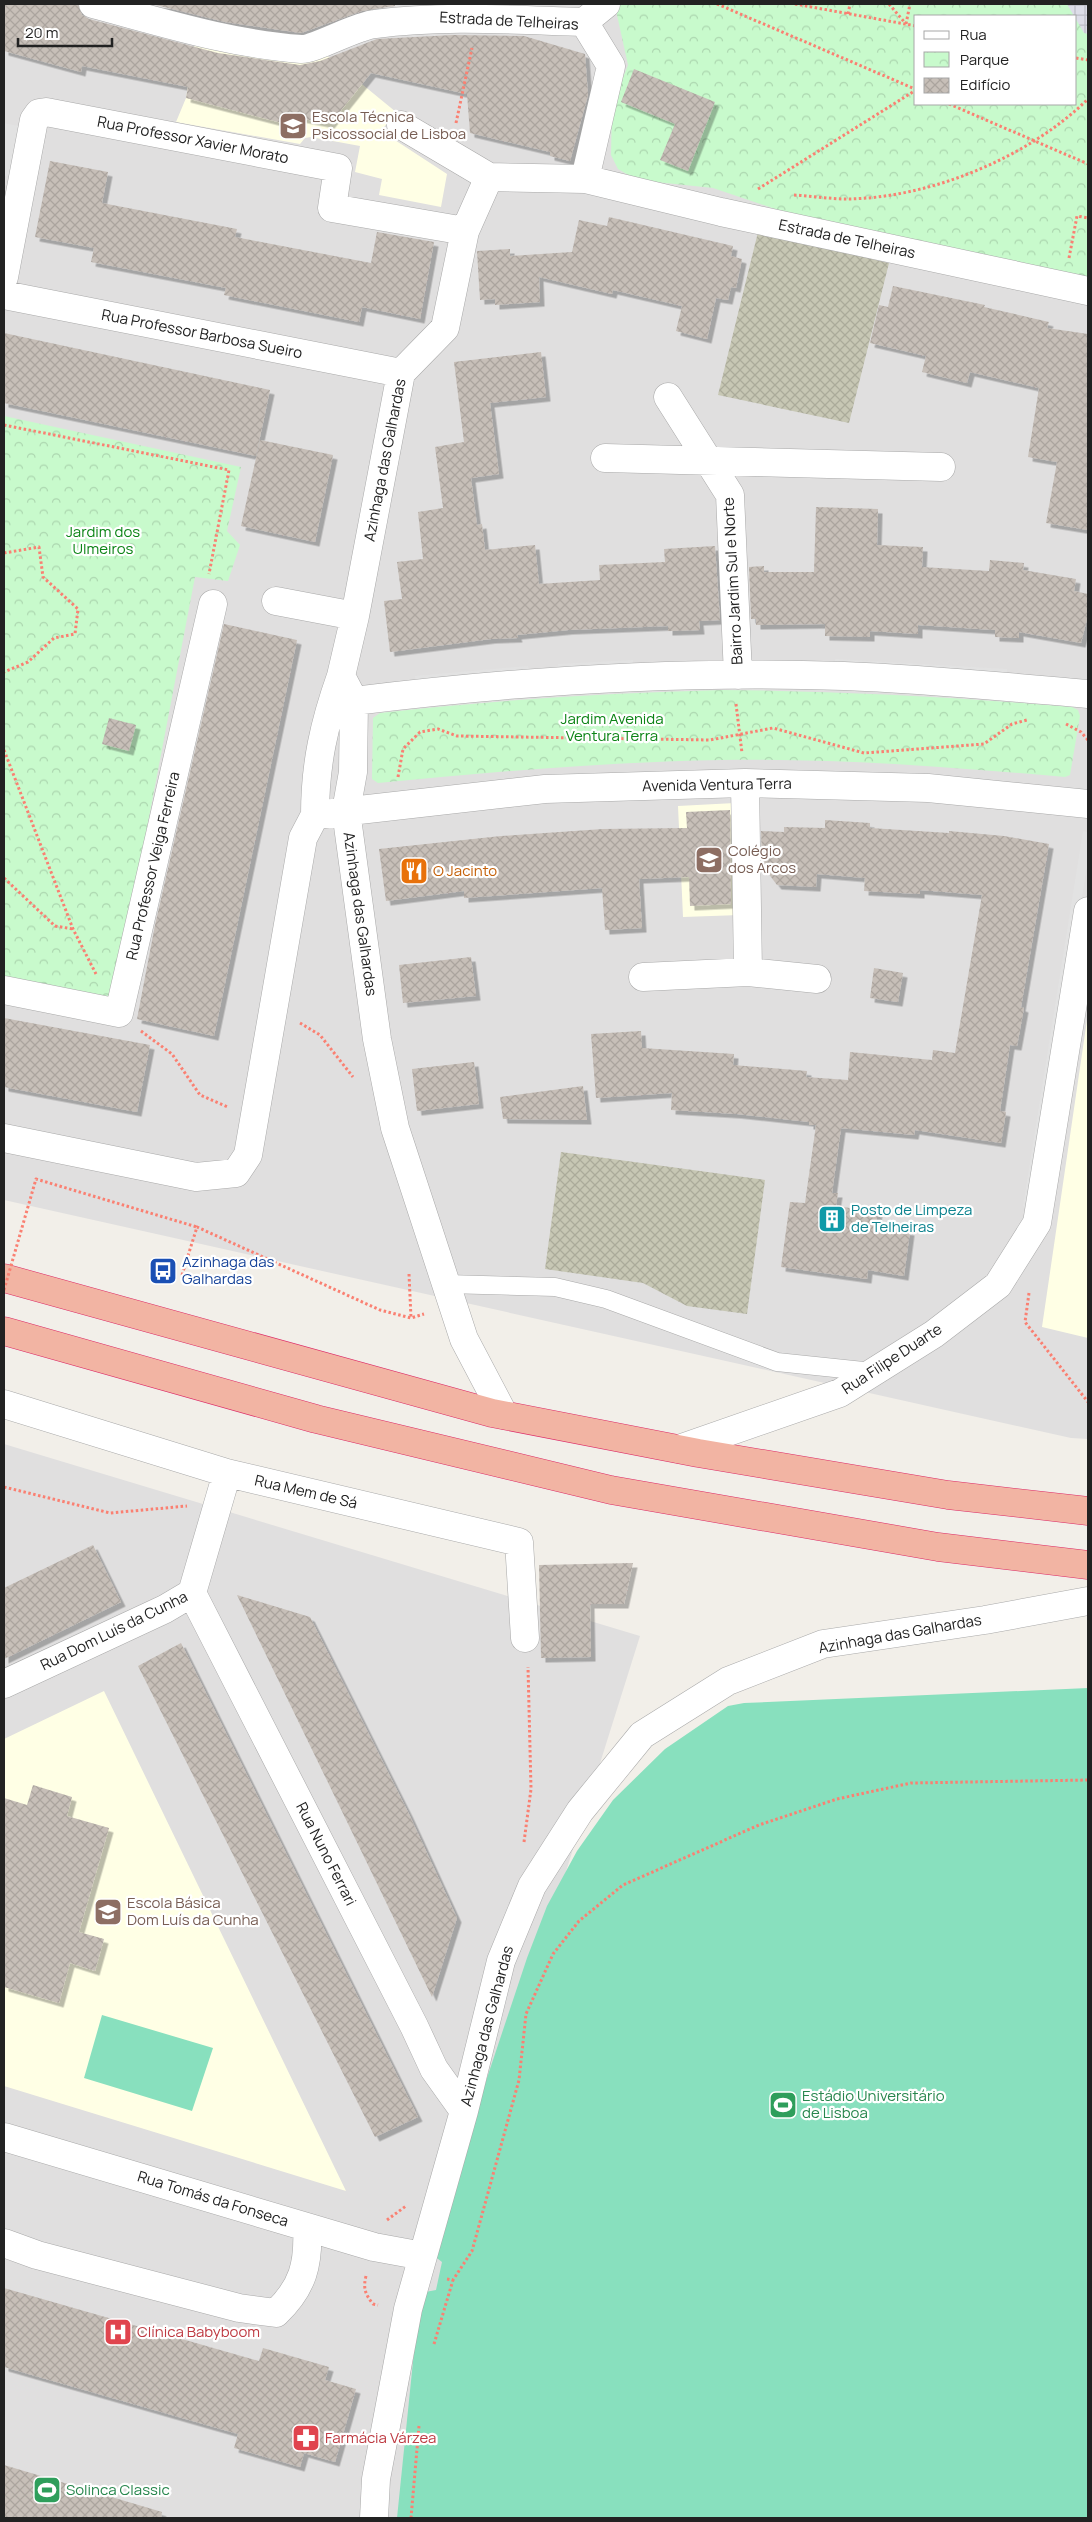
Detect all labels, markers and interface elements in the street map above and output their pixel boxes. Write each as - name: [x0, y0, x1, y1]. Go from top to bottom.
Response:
- street label: Estrada de Telheiras: [439, 6, 579, 35]
- scale bar: [18, 15, 111, 47]
- legend: [914, 15, 1077, 105]
- text: 20 m: [25, 22, 58, 43]
- text: Rua: [960, 24, 987, 45]
- text: Parque: [960, 49, 1009, 70]
- text: Edifício: [960, 74, 1011, 95]
- place label: Escola Técnica Psicossocial de Lisboa: [312, 106, 466, 144]
- street label: Rua Professor Xavier Morato: [96, 111, 291, 168]
- school or university icon: Escola Técnica Psicossocial de Lisboa: [278, 111, 308, 141]
- street label: Estrada de Telheiras: [777, 214, 918, 263]
- street label: Rua Professor Barbosa Sueiro: [100, 304, 304, 363]
- street label: Azinhaga das Galhardas: [358, 377, 411, 543]
- street label: Bairro Jardim Sul e Norte: [718, 497, 747, 665]
- park label: Jardim dos Ulmeiros: [66, 521, 140, 559]
- park label: Jardim Avenida Ventura Terra: [560, 708, 664, 746]
- street label: Rua Professor Veiga Ferreira: [121, 770, 184, 962]
- street label: Avenida Ventura Terra: [642, 773, 792, 796]
- street label: Azinhaga das Galhardas: [339, 831, 382, 997]
- place label: Colégio dos Arcos: [728, 840, 796, 878]
- school or university icon: Colégio dos Arcos: [694, 845, 724, 875]
- restaurant icon: O Jacinto: [399, 856, 429, 886]
- place label: O Jacinto: [433, 860, 497, 881]
- place label: Posto de Limpeza de Telheiras: [851, 1199, 972, 1237]
- building icon: Posto de Limpeza de Telheiras: [817, 1204, 847, 1234]
- place label: Azinhaga das Galhardas: [182, 1251, 275, 1289]
- bus stop icon: Azinhaga das Galhardas: [148, 1256, 178, 1286]
- street label: Rua Filipe Duarte: [838, 1318, 946, 1399]
- street label: Rua Mem de Sá: [253, 1469, 360, 1514]
- street label: Rua Dom Luís da Cunha: [37, 1586, 191, 1675]
- street label: Azinhaga das Galhardas: [817, 1609, 983, 1658]
- street label: Rua Nuno Ferrari: [291, 1798, 362, 1909]
- place label: Escola Básica Dom Luís da Cunha: [127, 1892, 259, 1930]
- school or university icon: Escola Básica Dom Luís da Cunha: [93, 1897, 123, 1927]
- street label: Azinhaga das Galhardas: [455, 1943, 518, 2108]
- place label: Estádio Universitário de Lisboa: [802, 2085, 945, 2123]
- sports icon: Estádio Universitário de Lisboa: [768, 2090, 798, 2120]
- street label: Rua Tomás da Fonseca: [135, 2166, 291, 2231]
- hospital icon: Clínica Babyboom: [103, 2317, 133, 2347]
- place label: Clínica Babyboom: [137, 2321, 260, 2342]
- pharmacy icon: Farmácia Várzea: [291, 2423, 321, 2453]
- place label: Farmácia Várzea: [325, 2427, 436, 2448]
- sports icon: Solinca Classic: [32, 2475, 62, 2505]
- place label: Solinca Classic: [66, 2479, 170, 2500]

